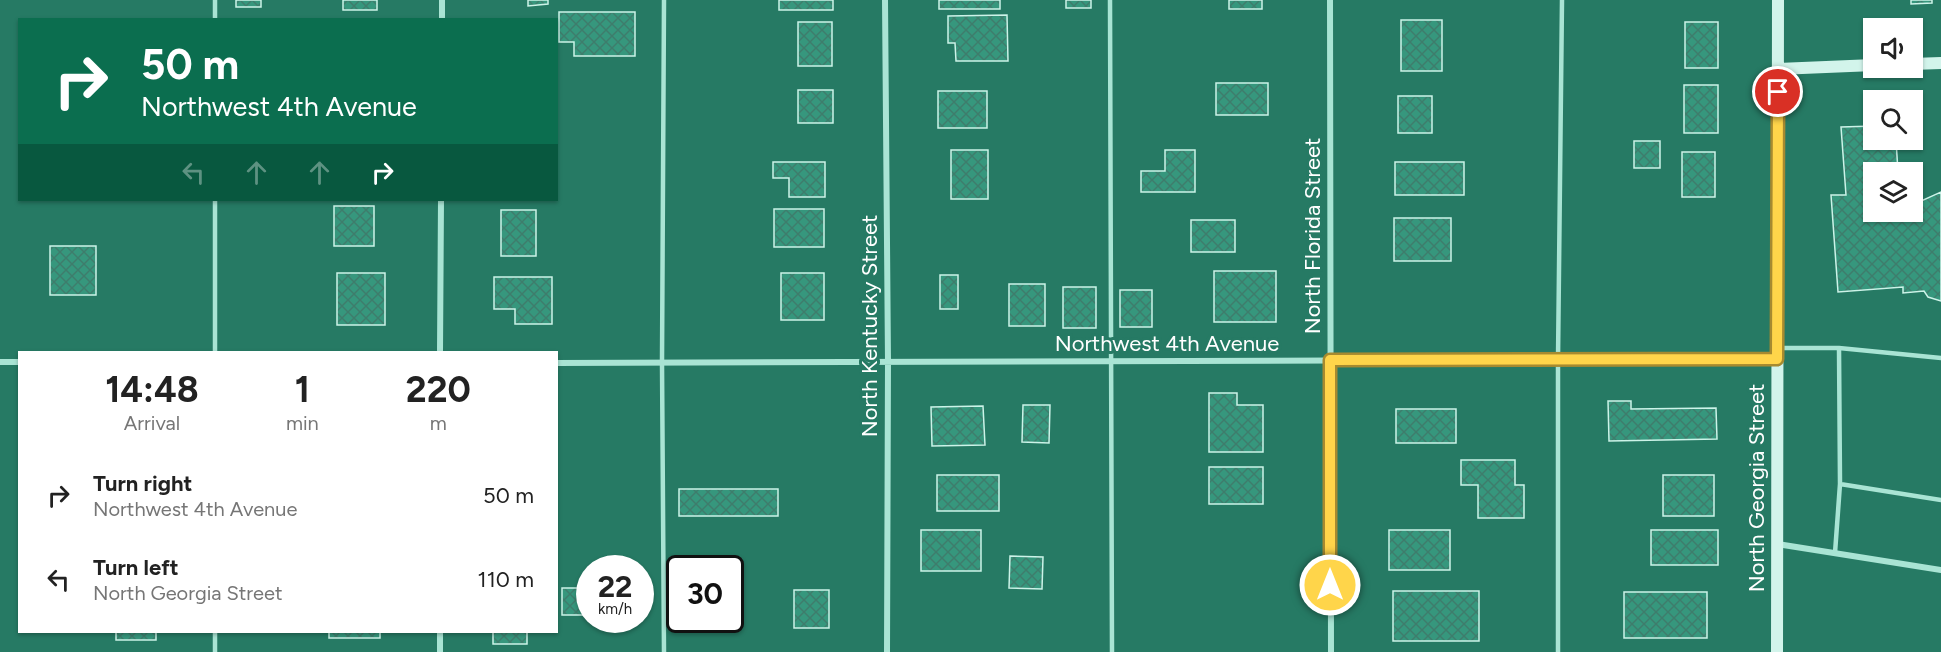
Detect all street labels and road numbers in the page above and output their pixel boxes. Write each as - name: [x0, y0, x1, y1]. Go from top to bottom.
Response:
- street label: North Florida Street: [1299, 138, 1326, 334]
- street label: North Kentucky Street: [856, 215, 883, 437]
- street label: Northwest 4th Avenue: [1055, 330, 1279, 357]
- street label: North Georgia Street: [1743, 384, 1770, 592]

